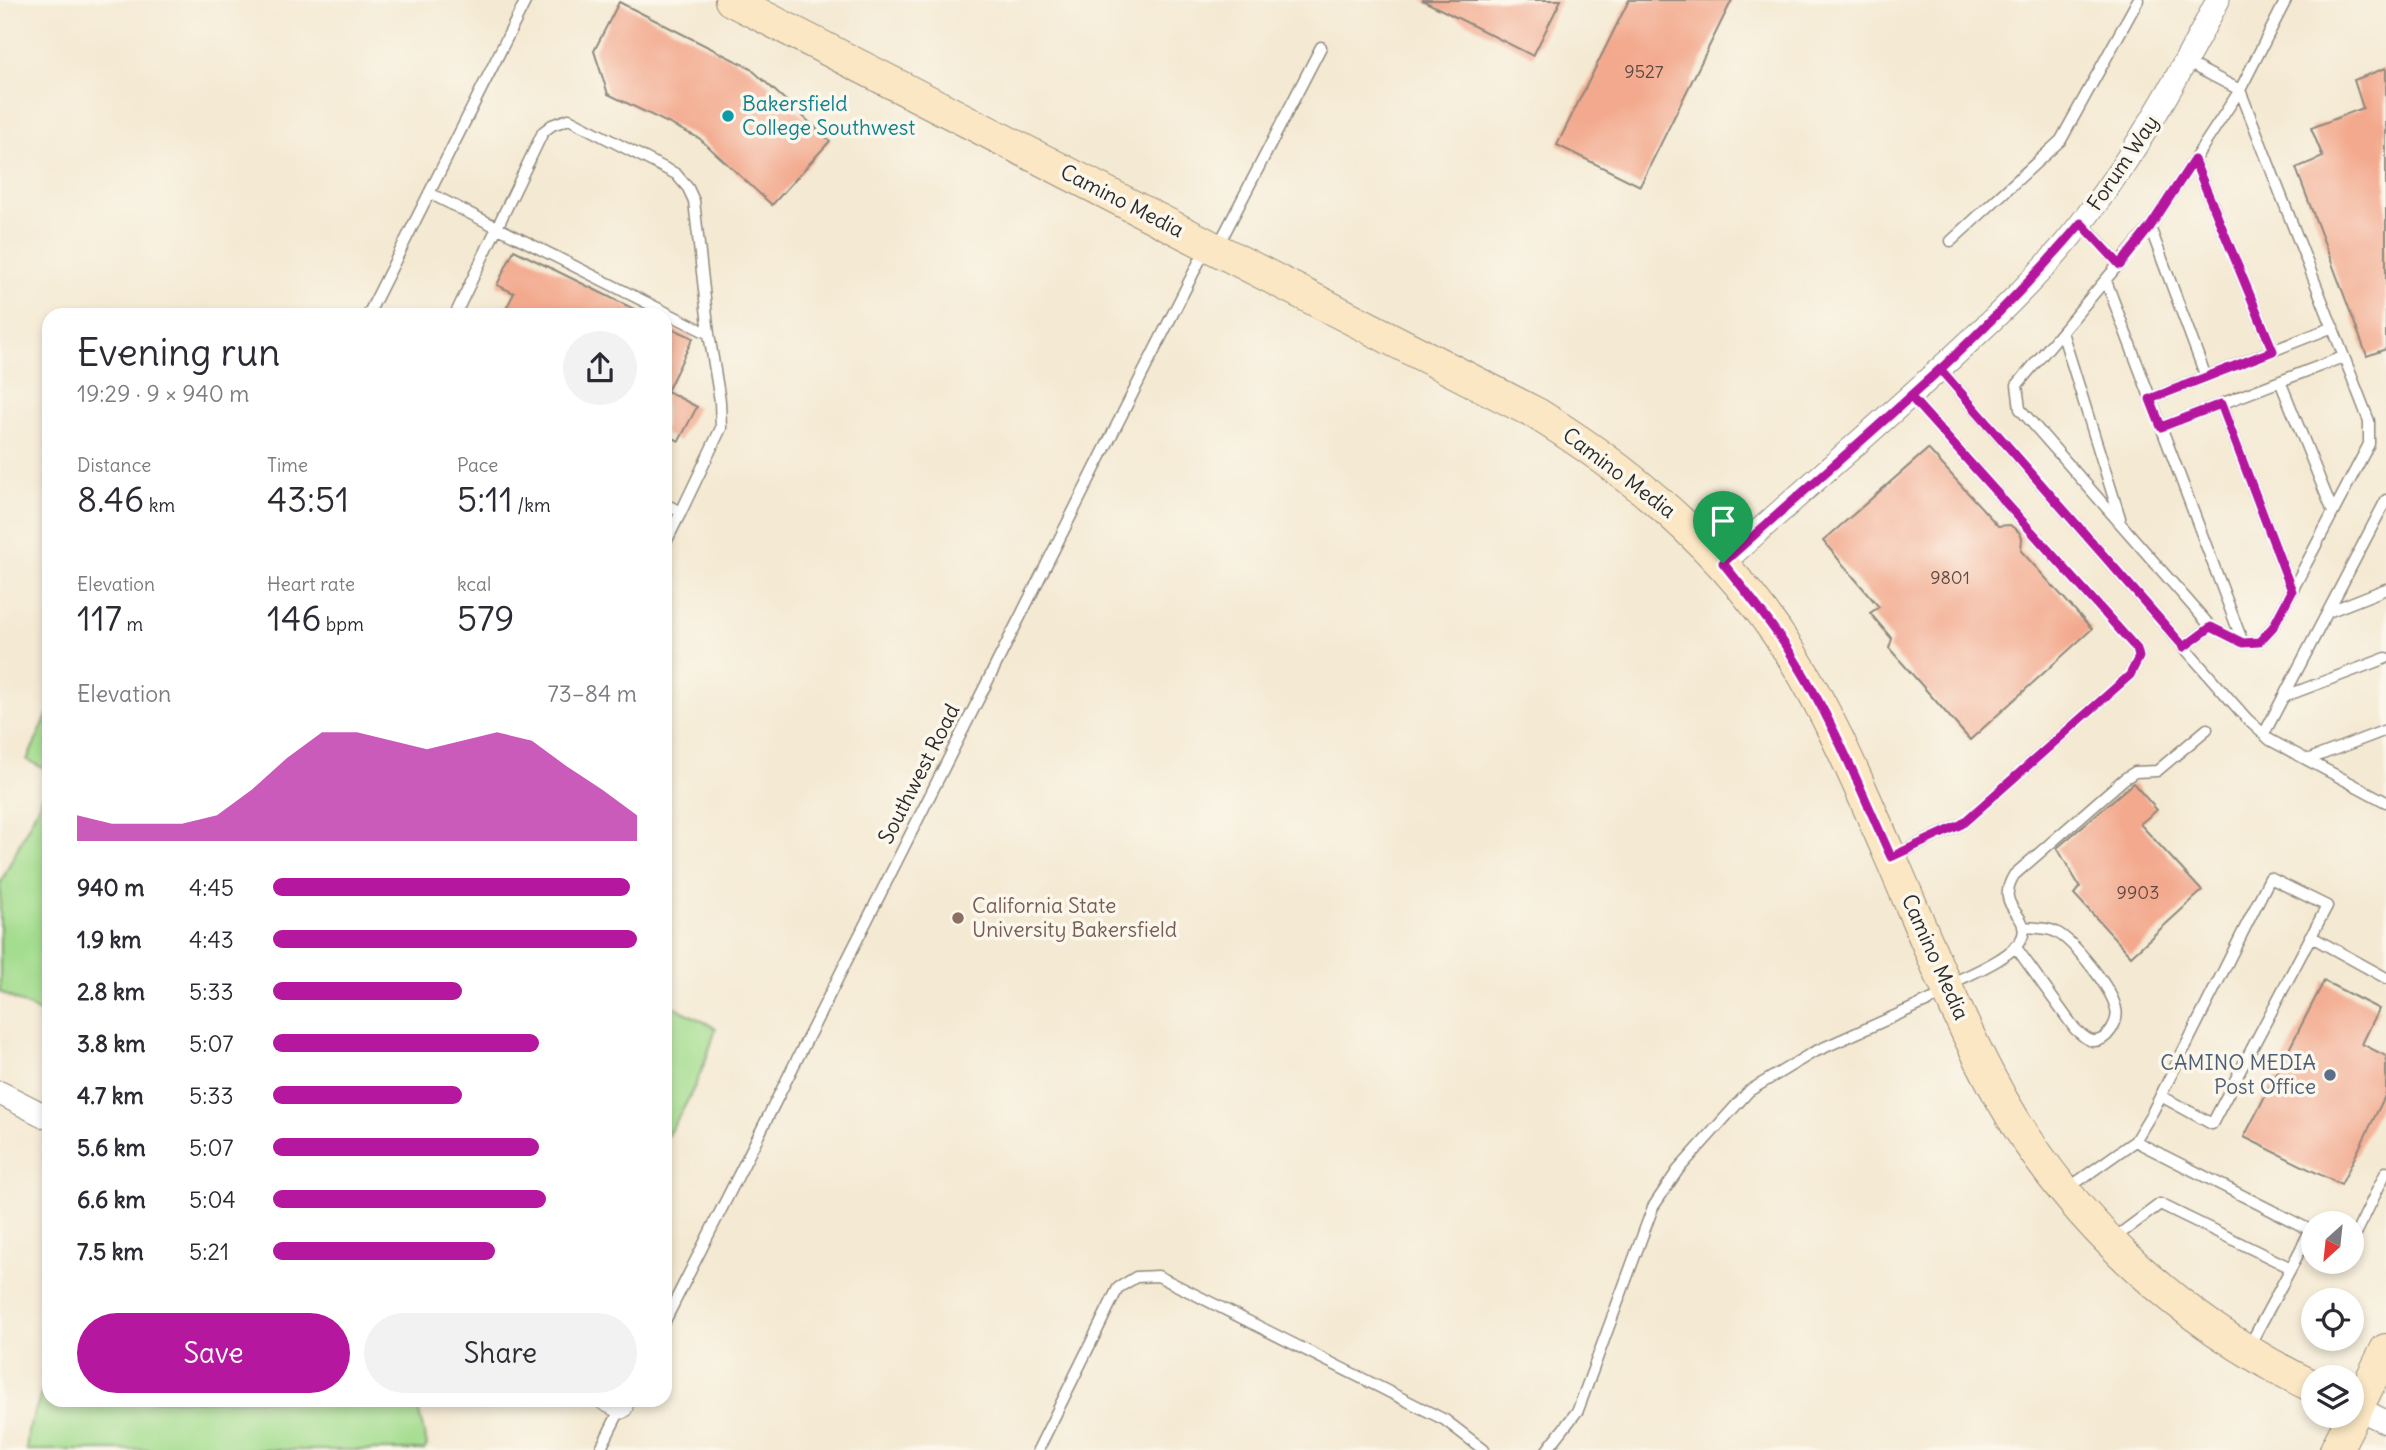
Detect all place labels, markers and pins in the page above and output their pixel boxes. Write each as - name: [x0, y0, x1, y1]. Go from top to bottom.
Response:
- place label: Bakersfield College Southwest: [742, 90, 915, 141]
- marker: Bakersfield College Southwest: [720, 108, 736, 124]
- pin: [1693, 491, 1753, 563]
- place label: California State University Bakersfield: [972, 892, 1177, 943]
- marker: California State University Bakersfield: [950, 910, 966, 926]
- place label: CAMINO MEDIA Post Office: [2160, 1049, 2316, 1100]
- marker: CAMINO MEDIA Post Office: [2322, 1067, 2338, 1083]

